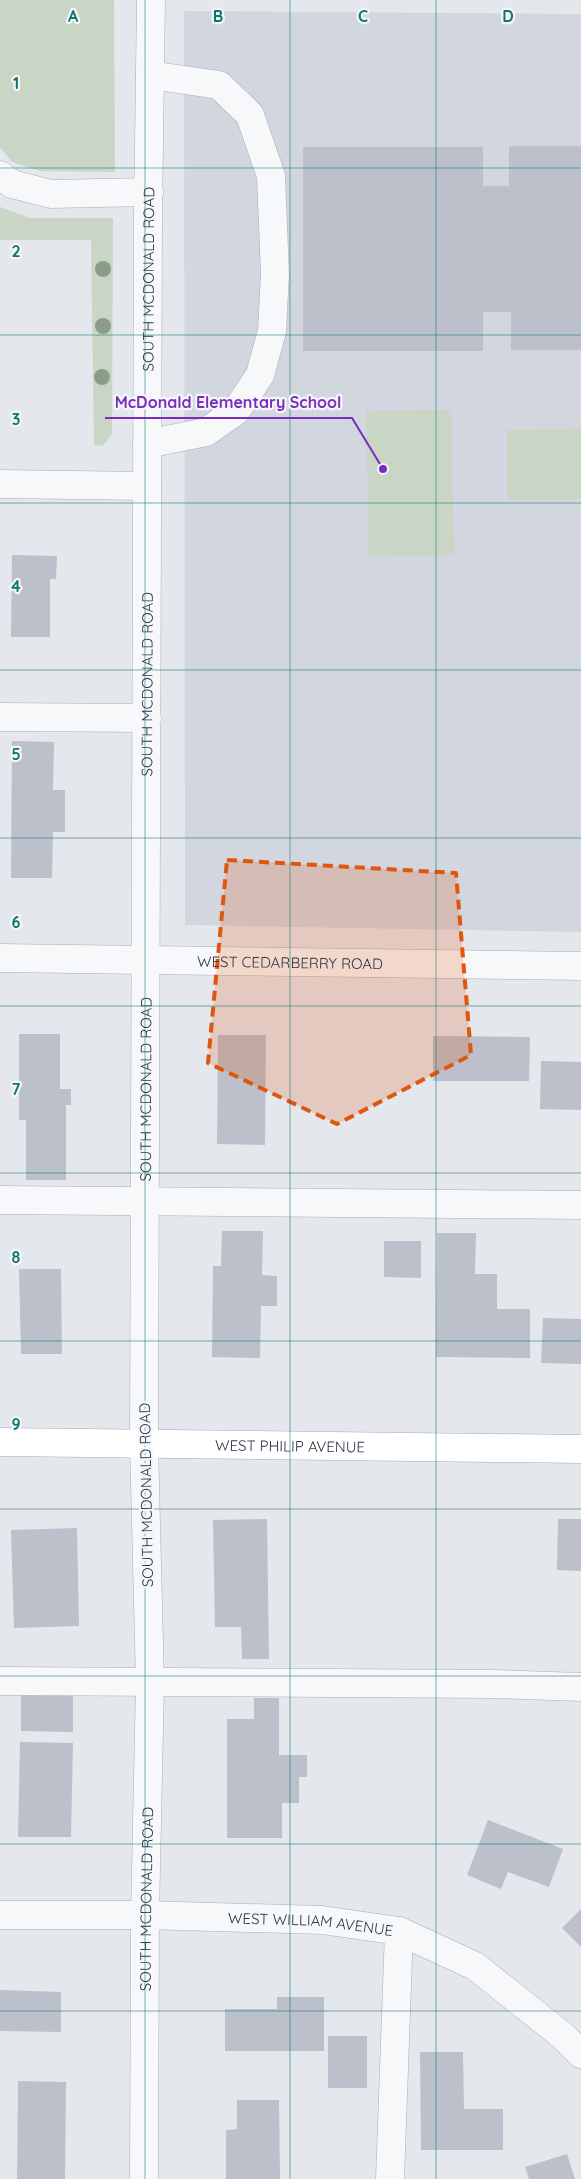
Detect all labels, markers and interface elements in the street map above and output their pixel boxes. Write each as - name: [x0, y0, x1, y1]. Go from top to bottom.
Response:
- text: A: [68, 6, 79, 26]
- text: B: [213, 6, 223, 26]
- text: C: [358, 6, 368, 26]
- text: D: [502, 6, 514, 26]
- text: 1: [13, 73, 19, 93]
- street label: SOUTH MCDONALD ROAD: [138, 187, 158, 371]
- text: 2: [11, 241, 21, 261]
- callout: McDonald Elementary School: [105, 387, 352, 418]
- text: McDonald Elementary School: [115, 392, 341, 412]
- text: 3: [12, 409, 20, 429]
- text: 4: [11, 576, 21, 596]
- street label: SOUTH MCDONALD ROAD: [137, 592, 156, 776]
- text: 5: [11, 744, 21, 764]
- text: 6: [12, 912, 21, 932]
- street label: WEST CEDARBERRY ROAD: [197, 951, 383, 973]
- street label: SOUTH MCDONALD ROAD: [135, 997, 155, 1181]
- text: 7: [12, 1079, 21, 1099]
- text: 8: [12, 1247, 21, 1267]
- street label: SOUTH MCDONALD ROAD: [135, 1402, 157, 1587]
- text: 9: [11, 1414, 21, 1434]
- street label: WEST PHILIP AVENUE: [215, 1435, 365, 1456]
- street label: SOUTH MCDONALD ROAD: [135, 1806, 157, 1991]
- street label: WEST WILLIAM AVENUE: [228, 1908, 394, 1940]

